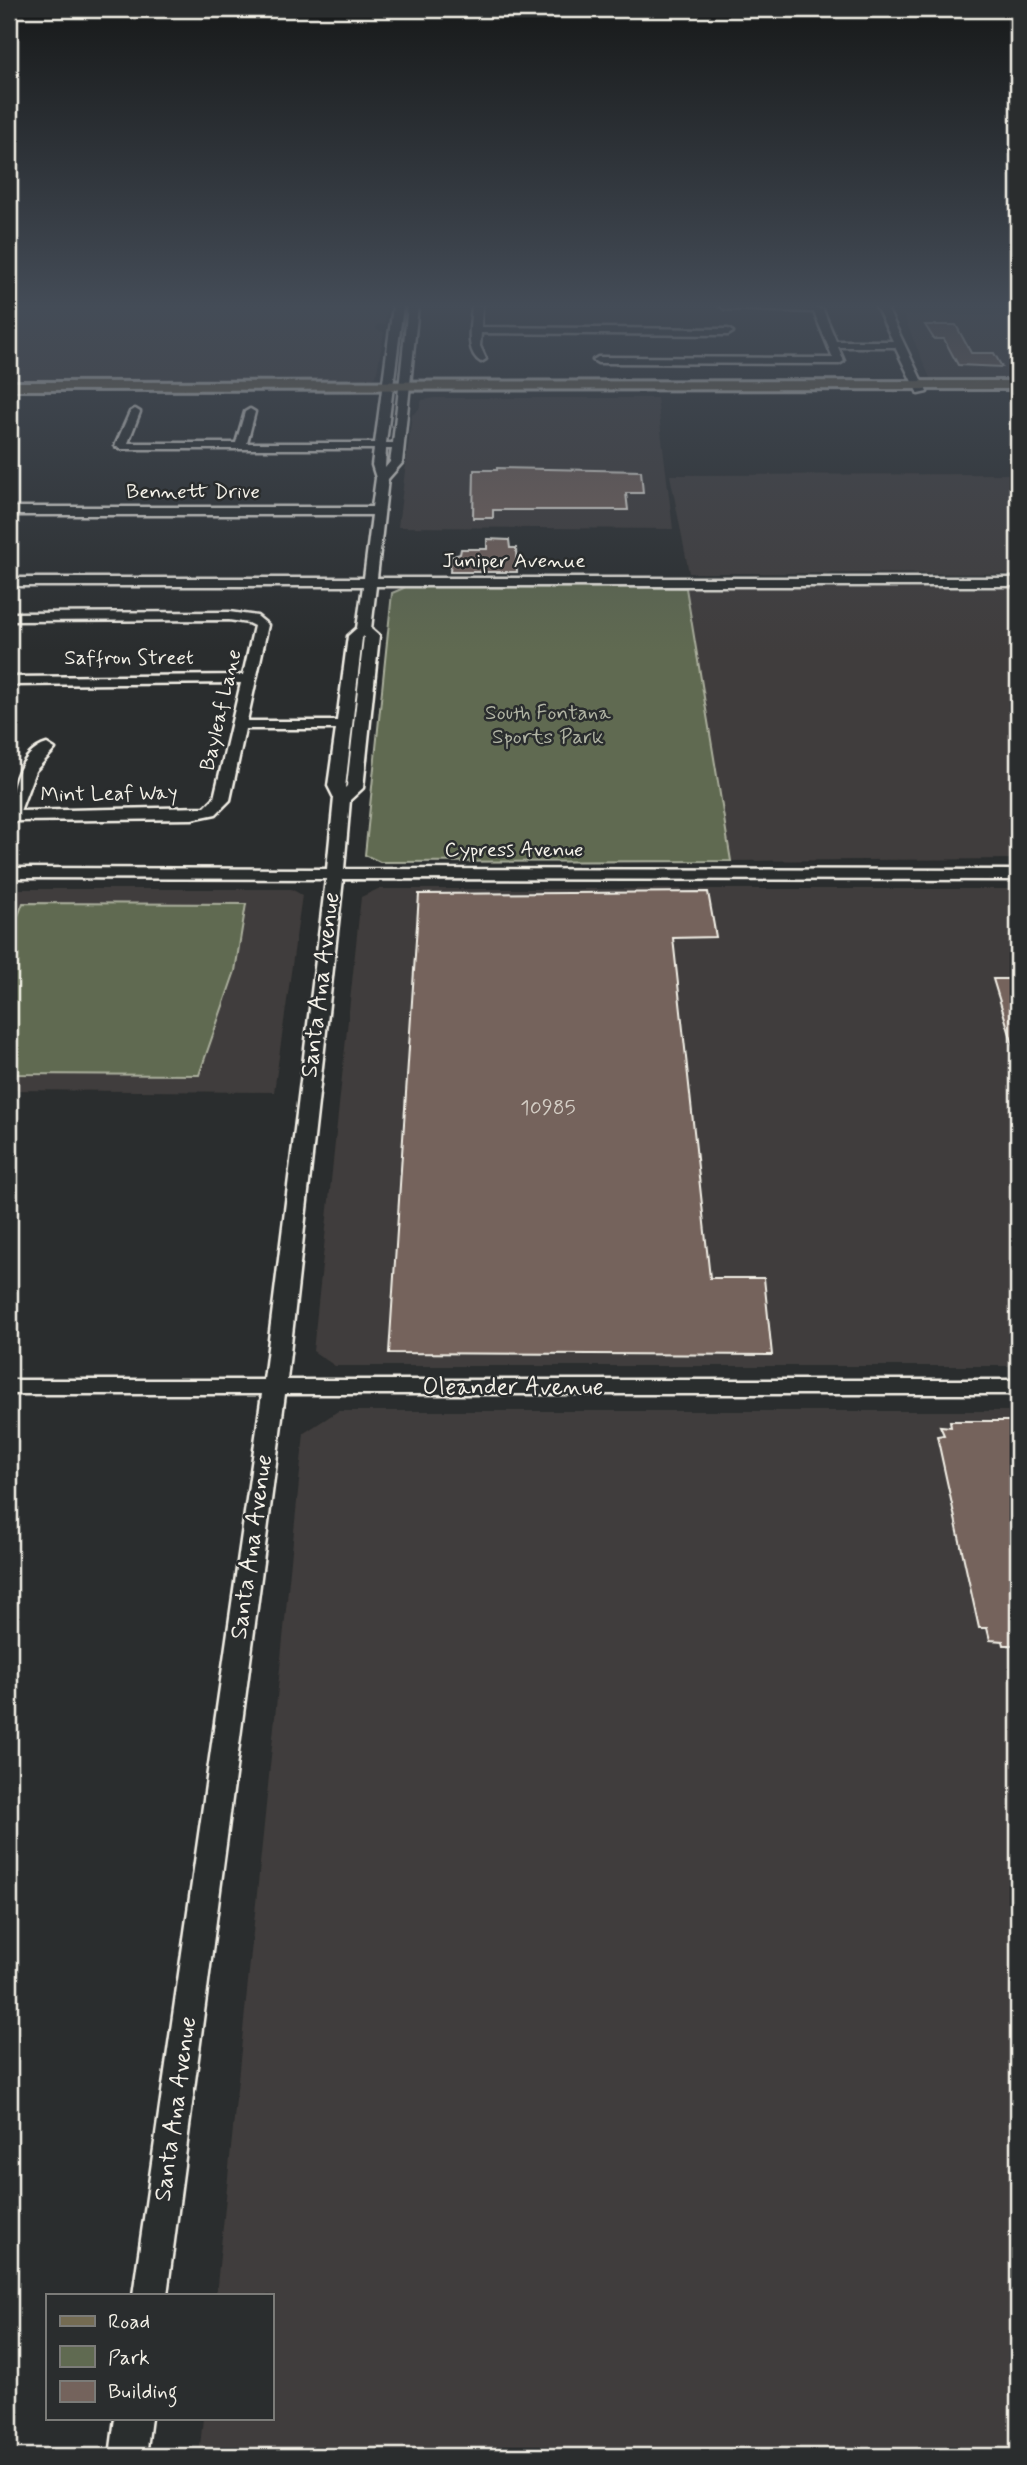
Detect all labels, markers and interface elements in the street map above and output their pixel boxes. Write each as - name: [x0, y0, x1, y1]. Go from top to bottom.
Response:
- street label: Bennett Drive: [126, 478, 260, 506]
- street label: Juniper Avenue: [442, 547, 586, 575]
- street label: Saffron Street: [64, 644, 194, 672]
- street label: Bayleaf Lane: [193, 646, 249, 774]
- park label: South Fontana Sports Park: [485, 699, 611, 751]
- street label: Mint Leaf Way: [40, 779, 178, 809]
- street label: Cypress Avenue: [444, 836, 584, 864]
- street label: Santa Ana Avenue: [294, 890, 348, 1080]
- house number: 10985: [520, 1094, 576, 1122]
- street label: Oleander Avenue: [423, 1372, 603, 1403]
- street label: Santa Ana Avenue: [224, 1452, 280, 1642]
- street label: Santa Ana Avenue: [148, 2014, 204, 2204]
- legend: [46, 2294, 273, 2420]
- text: Road: [108, 2308, 150, 2336]
- text: Park: [108, 2344, 150, 2372]
- text: Building: [108, 2378, 178, 2408]

